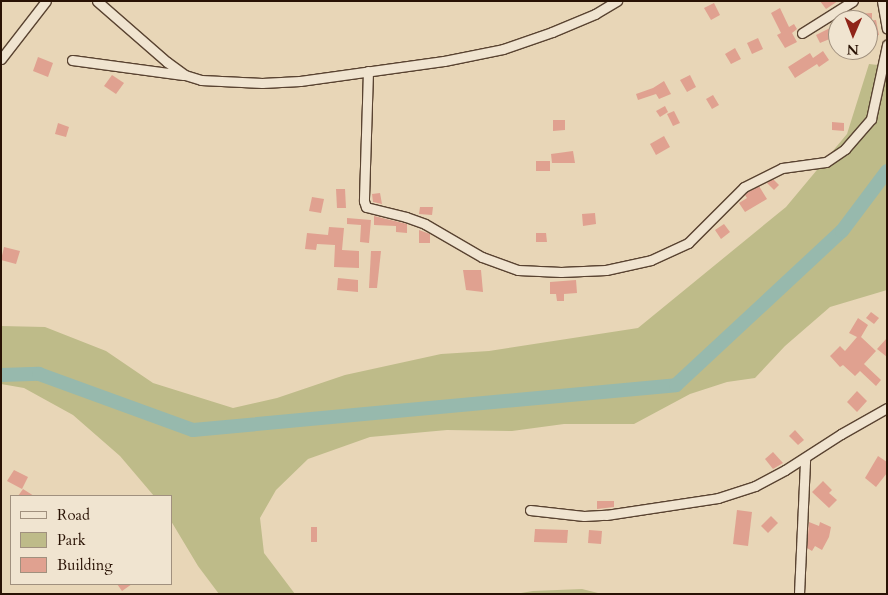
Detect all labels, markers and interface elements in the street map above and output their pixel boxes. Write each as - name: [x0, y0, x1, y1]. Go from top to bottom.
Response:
- north arrow: [828, 10, 878, 60]
- text: N: [847, 40, 859, 59]
- legend: [10, 495, 172, 585]
- text: Road: [57, 505, 90, 525]
- text: Park: [57, 530, 86, 550]
- text: Building: [57, 555, 113, 575]

